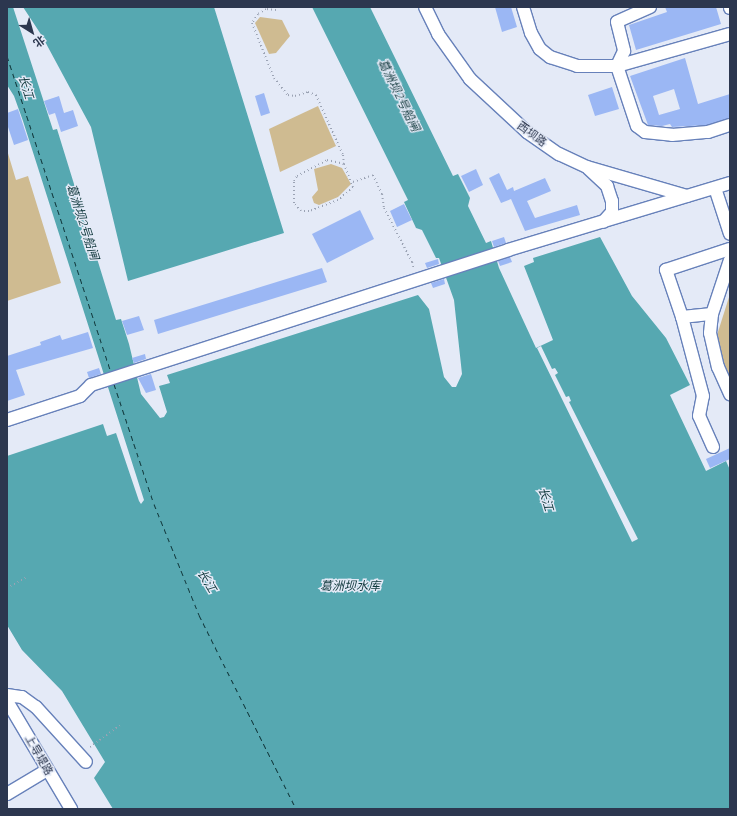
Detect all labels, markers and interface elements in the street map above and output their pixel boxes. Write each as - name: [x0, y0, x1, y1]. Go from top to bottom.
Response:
- north arrow: [12, 12, 52, 52]
- text: 北: [31, 33, 48, 50]
- water label: 葛洲坝2号船闸: [375, 56, 423, 134]
- water label: 长江: [15, 73, 37, 101]
- street label: 西坝路: [515, 119, 549, 149]
- water label: 葛洲坝2号船闸: [64, 182, 102, 262]
- water label: 长江: [536, 485, 556, 513]
- water label: 长江: [195, 567, 219, 595]
- water label: 葛洲坝水库: [320, 579, 380, 593]
- street label: 上导堤路: [22, 733, 56, 777]

